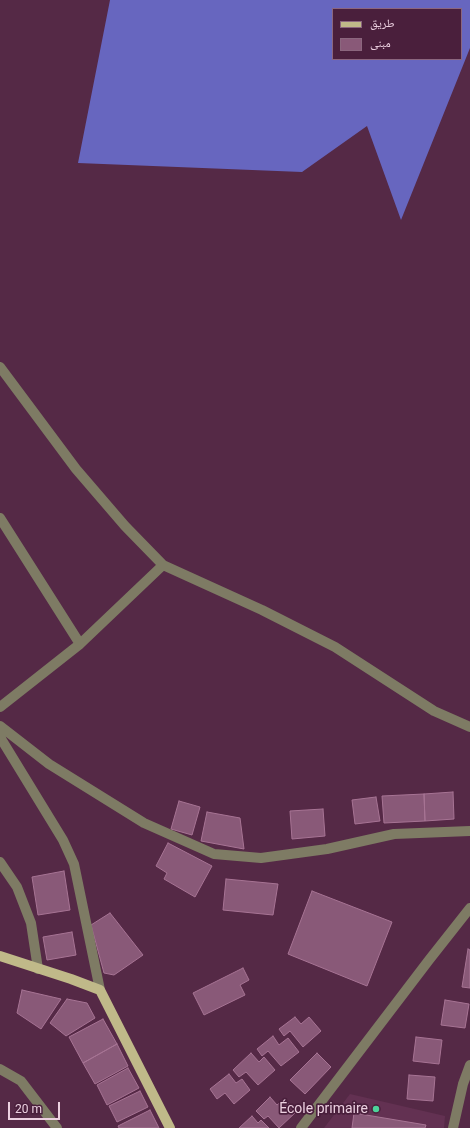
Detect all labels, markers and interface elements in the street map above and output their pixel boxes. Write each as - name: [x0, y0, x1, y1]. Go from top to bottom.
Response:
- legend: [332, 8, 462, 60]
- text: طريق: [370, 16, 395, 30]
- text: مبنى: [370, 36, 391, 50]
- scale bar: [10, 1094, 62, 1120]
- place label: École primaire: [279, 1101, 368, 1117]
- text: 20 m: [15, 1102, 42, 1116]
- marker: École primaire: [371, 1104, 381, 1114]

